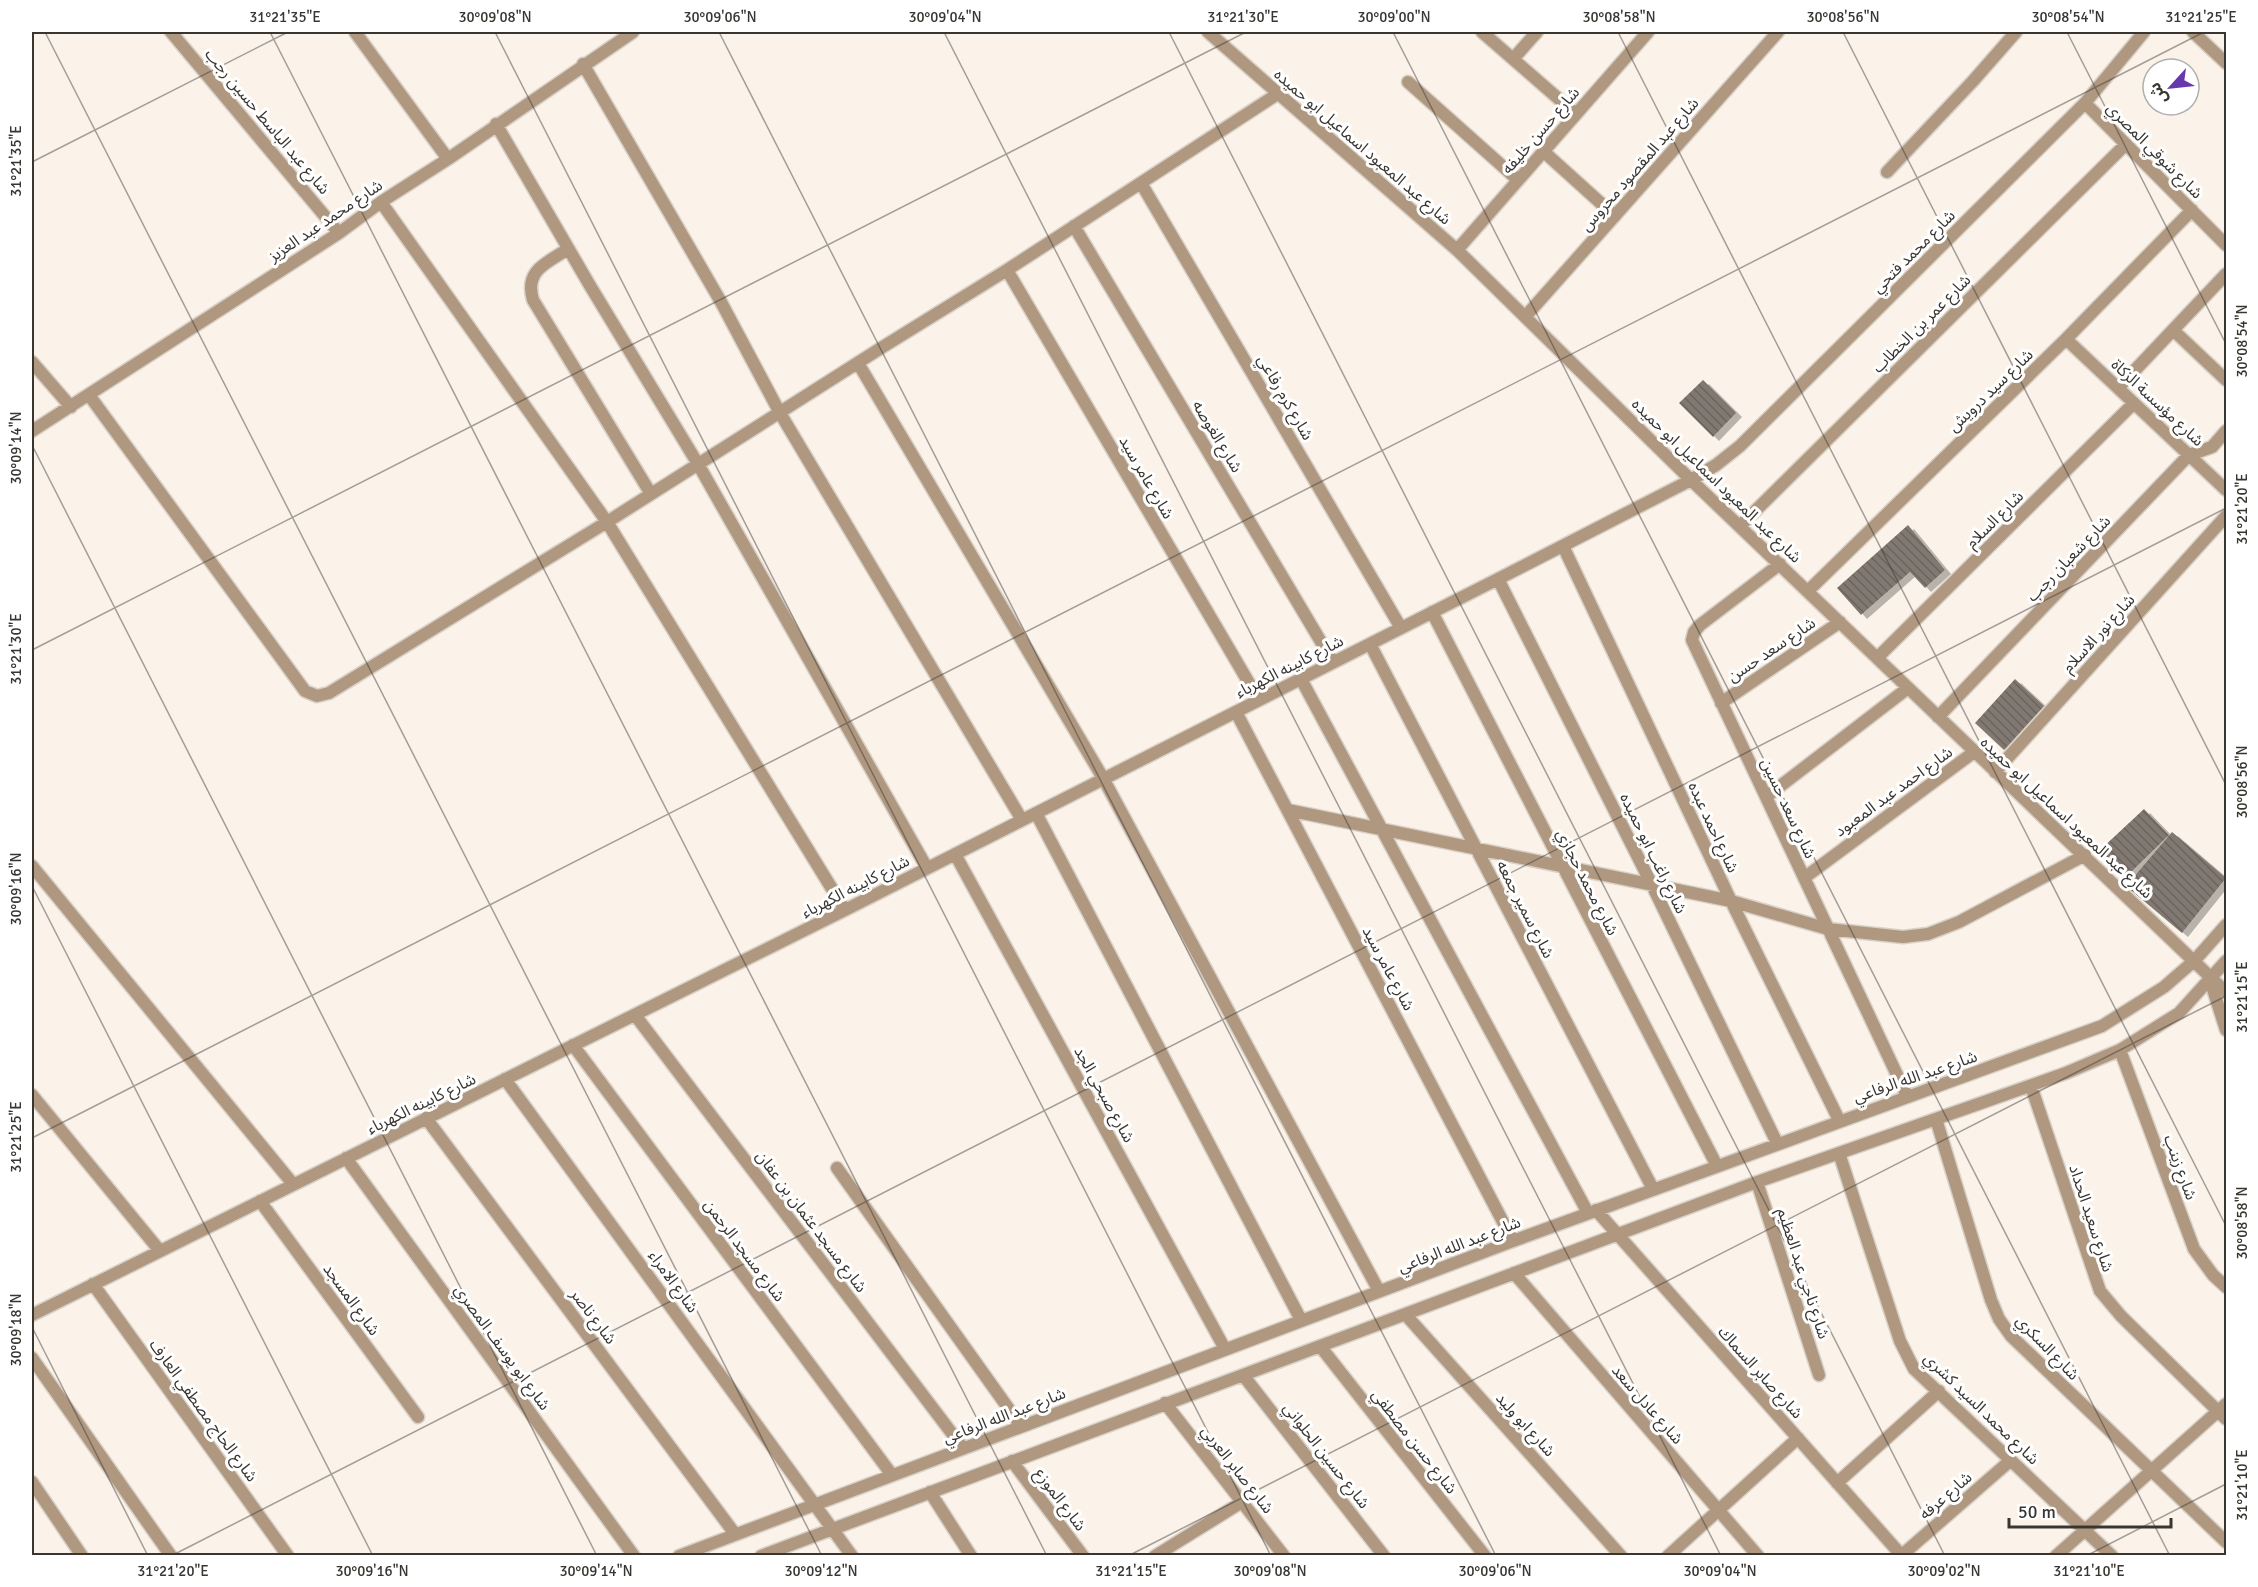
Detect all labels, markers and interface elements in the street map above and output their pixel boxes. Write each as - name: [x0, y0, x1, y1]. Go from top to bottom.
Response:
- text: 31°21'35"E: [249, 8, 321, 26]
- text: 30°09'08"N: [458, 8, 532, 26]
- text: 30°09'06"N: [683, 8, 757, 26]
- text: 30°09'04"N: [908, 8, 982, 26]
- text: 31°21'30"E: [1207, 8, 1279, 26]
- text: 30°09'00"N: [1357, 8, 1431, 26]
- text: 30°08'58"N: [1582, 8, 1656, 26]
- text: 30°08'56"N: [1806, 8, 1880, 26]
- text: 30°08'54"N: [2031, 8, 2105, 26]
- text: 31°21'25"E: [2165, 8, 2237, 26]
- street label: شارع عبد الباسط حسين رجب: [199, 45, 334, 200]
- north arrow: [2141, 57, 2201, 117]
- street label: شارع عبد المعبود اسماعيل ابو حميده: [1268, 64, 1455, 231]
- text: ش: [2145, 79, 2172, 108]
- street label: شارع حسن خليفه: [1498, 83, 1586, 180]
- street label: شارع عبد المقصود محروس: [1576, 94, 1705, 237]
- street label: شارع شوقي المصري: [2100, 98, 2207, 205]
- text: 31°21'35"E: [7, 125, 25, 197]
- street label: شارع محمد عبد العزيز: [264, 175, 388, 269]
- street label: شارع محمد فتحي: [1868, 206, 1961, 299]
- street label: شارع عمر بن الخطاب: [1868, 270, 1977, 379]
- text: 30°08'54"N: [2233, 304, 2251, 378]
- street label: شارع سيد درويش: [1944, 345, 2039, 438]
- street label: شارع كرم رفاعي: [1251, 351, 1318, 445]
- street label: شارع مؤسسة الزكاة: [2105, 355, 2208, 452]
- street label: شارع عبد المعبود اسماعيل ابو حميده: [1626, 394, 1805, 569]
- street label: شارع الغوصه: [1186, 397, 1247, 477]
- text: 30°09'14"N: [7, 411, 25, 485]
- street label: شارع عامر سيد: [1113, 432, 1178, 524]
- text: 31°21'20"E: [2233, 473, 2251, 545]
- street label: شارع السلام: [1962, 487, 2029, 554]
- street label: شارع شعبان رجب: [2023, 511, 2116, 607]
- street label: شارع نور الاسلام: [2058, 590, 2141, 678]
- text: 31°21'30"E: [7, 613, 25, 685]
- street label: شارع سعد حسن: [1724, 613, 1821, 688]
- street label: شارع كابينه الكهرباء: [1232, 631, 1348, 705]
- street label: شارع عبد المعبود اسماعيل ابو حميده: [1975, 733, 2157, 904]
- street label: شارع احمد عبد المعبود: [1831, 742, 1958, 843]
- text: 30°08'56"N: [2233, 745, 2251, 819]
- street label: شارع سعد حسين: [1754, 755, 1820, 863]
- street label: شارع احمد عبده: [1682, 779, 1743, 877]
- street label: شارع راغب ابو حميده: [1613, 790, 1691, 918]
- street label: شارع محمد حجازي: [1550, 826, 1623, 940]
- street label: شارع كابينه الكهرباء: [798, 851, 914, 925]
- text: 30°09'16"N: [7, 852, 25, 926]
- street label: شارع سمير جمعه: [1490, 857, 1558, 963]
- street label: شارع عامر سيد: [1356, 923, 1419, 1015]
- text: 31°21'15"E: [2233, 961, 2251, 1033]
- street label: شارع صبحي الجد: [1068, 1043, 1139, 1147]
- street label: شارع عبد الله الرفاعي: [1851, 1046, 1981, 1109]
- street label: شارع كابينه الكهرباء: [364, 1069, 480, 1141]
- text: 31°21'25"E: [7, 1101, 25, 1173]
- street label: شارع زينب: [2157, 1132, 2201, 1203]
- street label: شارع مسجد عثمان بن عفان: [750, 1147, 871, 1298]
- street label: شارع سعيد الحداد: [2062, 1162, 2118, 1275]
- text: 30°08'58"N: [2233, 1186, 2251, 1260]
- street label: شارع مسجد الرحمن: [698, 1195, 789, 1307]
- street label: شارع ناجي عبد العظيم: [1771, 1205, 1834, 1342]
- street label: شارع عبد الله الرفاعي: [1395, 1212, 1524, 1279]
- street label: شارع الامراء: [642, 1246, 703, 1318]
- street label: شارع المسجد: [317, 1260, 384, 1341]
- street label: شارع ابو يوسف المصري: [448, 1281, 555, 1416]
- street label: شارع ناصر: [564, 1284, 621, 1350]
- text: 30°09'18"N: [7, 1293, 25, 1367]
- street label: شارع السكري: [2010, 1311, 2083, 1386]
- street label: شارع صابر السماك: [1712, 1322, 1807, 1424]
- street label: شارع الحاج مصطفي العارف: [143, 1335, 262, 1487]
- street label: شارع محمد السيد كشري: [1918, 1348, 2043, 1470]
- street label: شارع عادل سعد: [1606, 1361, 1687, 1450]
- street label: شارع عبد الله الرفاعي: [940, 1383, 1069, 1450]
- street label: شارع حسن مصطفي: [1365, 1385, 1461, 1499]
- street label: شارع ابو وليد: [1490, 1388, 1559, 1462]
- street label: شارع حسين الحلواني: [1277, 1399, 1374, 1514]
- street label: شارع صابر العربي: [1195, 1422, 1278, 1519]
- text: 31°21'10"E: [2233, 1449, 2251, 1521]
- street label: شارع الموزع: [1029, 1464, 1090, 1536]
- street label: شارع عرفه: [1915, 1467, 1978, 1526]
- scale bar: [2009, 1491, 2171, 1529]
- text: 50 m: [2018, 1501, 2056, 1523]
- text: 31°21'20"E: [137, 1562, 209, 1580]
- text: 30°09'16"N: [335, 1562, 409, 1580]
- text: 30°09'14"N: [559, 1562, 633, 1580]
- text: 30°09'12"N: [784, 1562, 858, 1580]
- text: 31°21'15"E: [1095, 1562, 1167, 1580]
- text: 30°09'08"N: [1233, 1562, 1307, 1580]
- text: 30°09'06"N: [1458, 1562, 1532, 1580]
- text: 30°09'04"N: [1683, 1562, 1757, 1580]
- text: 30°09'02"N: [1907, 1562, 1981, 1580]
- text: 31°21'10"E: [2053, 1562, 2125, 1580]

